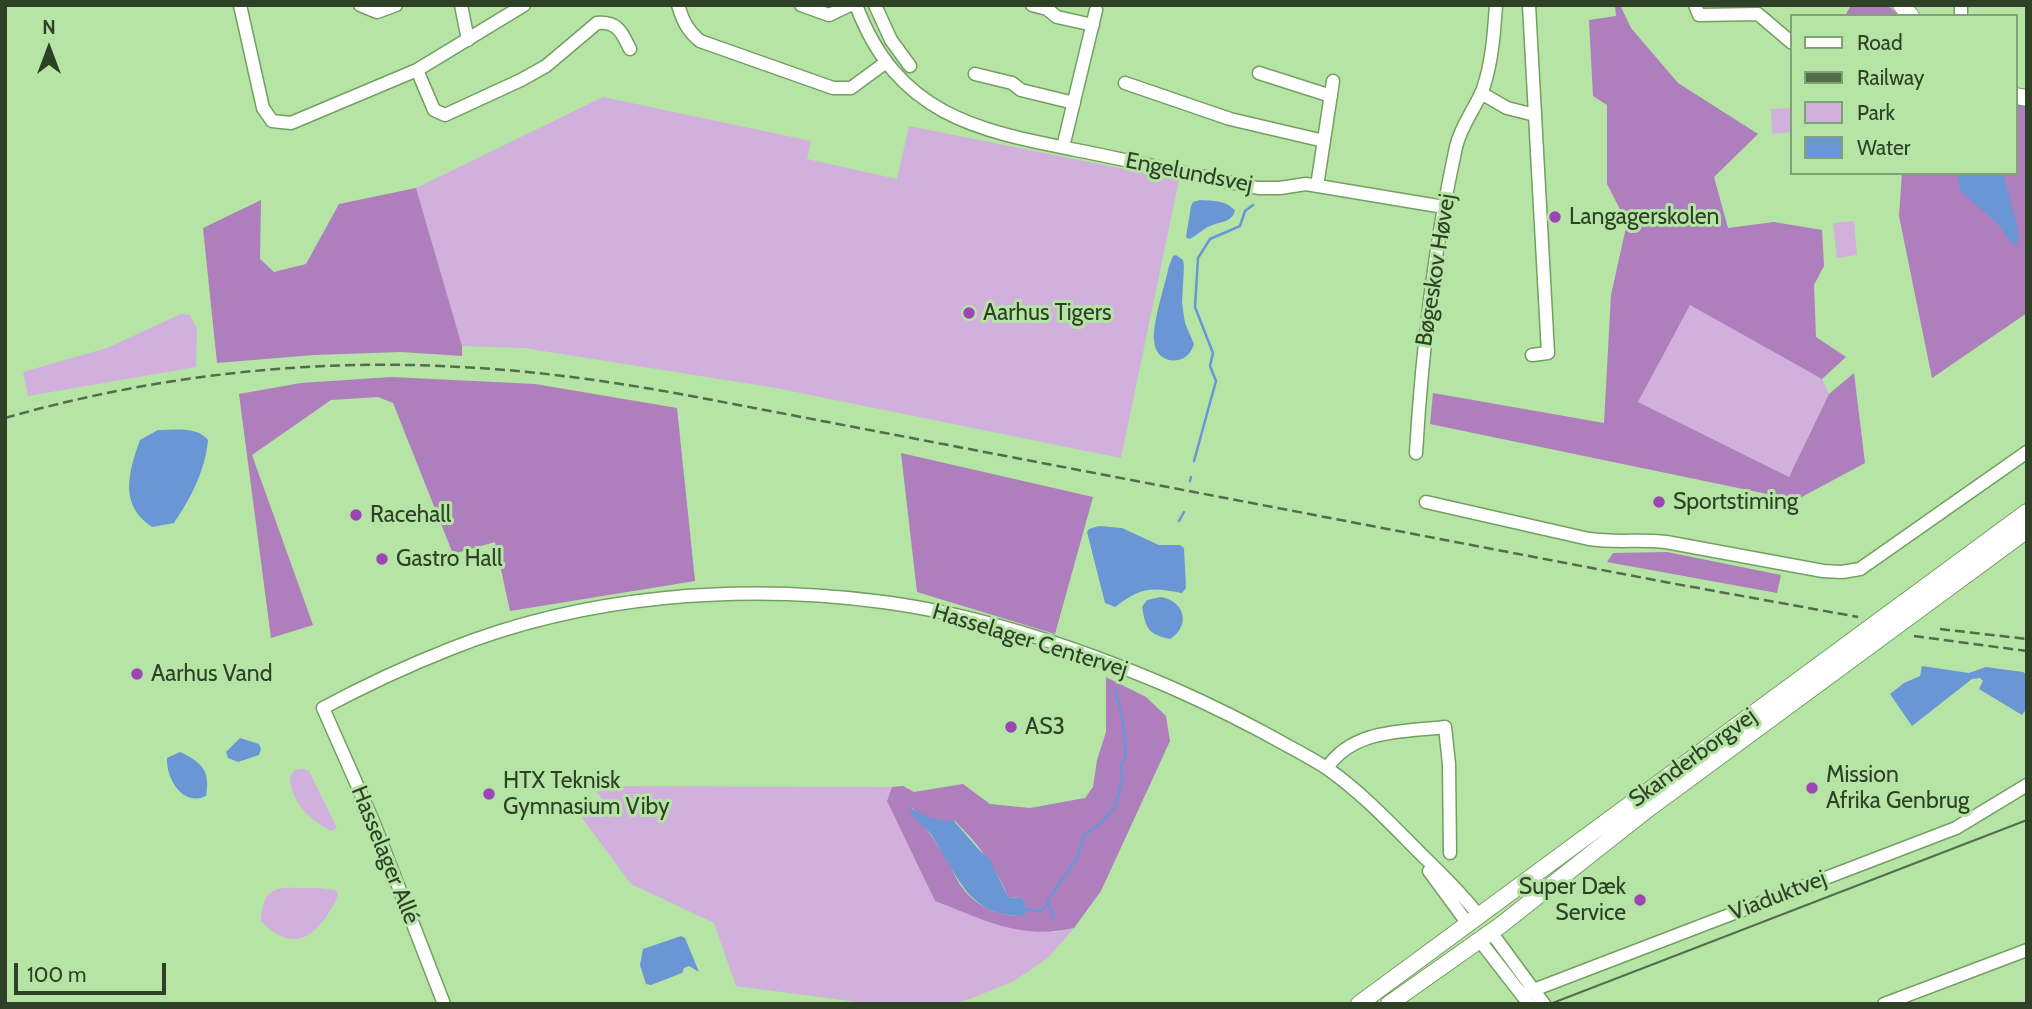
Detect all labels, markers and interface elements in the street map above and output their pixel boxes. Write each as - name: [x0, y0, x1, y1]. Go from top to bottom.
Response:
- north arrow: [14, 14, 84, 84]
- legend: [1790, 14, 2018, 175]
- text: N: [42, 16, 56, 39]
- text: Road: [1857, 30, 1903, 55]
- text: Railway: [1857, 65, 1924, 90]
- text: Park: [1857, 100, 1895, 125]
- text: Water: [1857, 135, 1910, 160]
- street label: Engelundsvej: [1123, 147, 1255, 199]
- street label: Bøgeskov Høvej: [1410, 192, 1462, 348]
- place label: Langagerskolen: [1569, 203, 1719, 231]
- marker: Langagerskolen: [1547, 209, 1563, 225]
- place label: Aarhus Tigers: [983, 299, 1112, 327]
- marker: Aarhus Tigers: [961, 305, 977, 321]
- place label: Sportstiming: [1673, 488, 1798, 516]
- marker: Sportstiming: [1651, 494, 1667, 510]
- place label: Racehall: [370, 501, 451, 529]
- marker: Racehall: [348, 507, 364, 523]
- place label: Gastro Hall: [396, 545, 502, 573]
- marker: Gastro Hall: [374, 551, 390, 567]
- street label: Hasselager Centervej: [929, 598, 1131, 684]
- place label: Aarhus Vand: [151, 660, 272, 688]
- marker: Aarhus Vand: [129, 666, 145, 682]
- street label: Skanderborgvej: [1624, 702, 1762, 814]
- place label: AS3: [1025, 713, 1065, 741]
- marker: AS3: [1003, 719, 1019, 735]
- place label: Mission Afrika Genbrug: [1826, 761, 1969, 815]
- place label: HTX Teknisk Gymnasium Viby: [503, 767, 670, 821]
- marker: Mission Afrika Genbrug: [1804, 780, 1820, 796]
- street label: Hasselager Allé: [345, 782, 425, 928]
- marker: HTX Teknisk Gymnasium Viby: [481, 786, 497, 802]
- street label: Viaduktvej: [1726, 865, 1830, 927]
- place label: Super Dæk Service: [1519, 873, 1626, 927]
- marker: Super Dæk Service: [1632, 892, 1648, 908]
- scale bar: [18, 950, 170, 994]
- text: 100 m: [27, 962, 86, 987]

